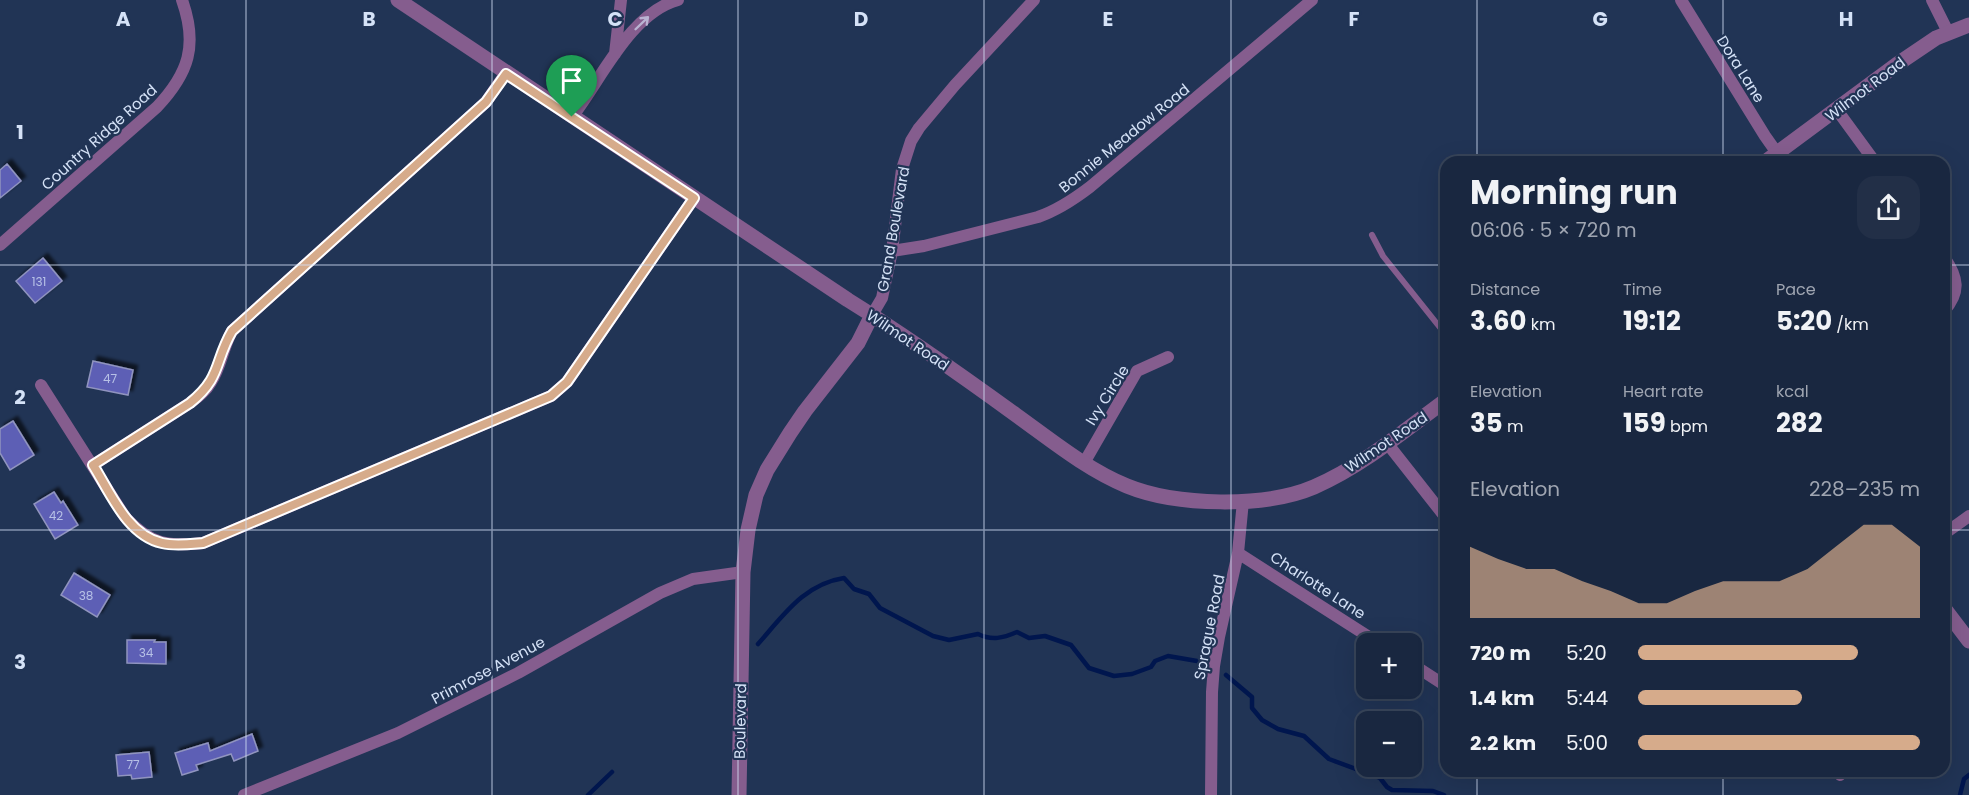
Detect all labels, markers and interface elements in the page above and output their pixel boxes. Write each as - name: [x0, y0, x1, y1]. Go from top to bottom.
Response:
- text: A: [116, 5, 131, 33]
- text: B: [362, 5, 376, 33]
- text: C: [607, 5, 623, 33]
- text: D: [854, 5, 868, 33]
- text: E: [1103, 5, 1113, 33]
- text: F: [1349, 5, 1360, 33]
- text: G: [1592, 5, 1608, 33]
- text: H: [1839, 5, 1853, 33]
- one-way arrow: [635, 15, 650, 30]
- street label: Dora Lane: [1712, 31, 1770, 107]
- street label: Wilmot Road: [1821, 52, 1909, 126]
- pin: [546, 55, 597, 117]
- icon: arrive: [555, 64, 588, 97]
- street label: Country Ridge Road: [37, 79, 161, 195]
- street label: Bonnie Meadow Road: [1054, 79, 1194, 197]
- text: 1: [16, 118, 24, 146]
- street label: Grand Boulevard: [872, 165, 914, 293]
- text: Morning run: [1470, 169, 1678, 216]
- button: share: [1857, 176, 1920, 239]
- text: 06:06 · 5 × 720 m: [1470, 216, 1637, 244]
- house number: 131: [32, 273, 46, 290]
- text: Distance: [1470, 278, 1540, 301]
- text: Time: [1623, 278, 1662, 301]
- text: Pace: [1776, 278, 1816, 301]
- text: 3.60: [1470, 303, 1527, 339]
- text: 19:12: [1623, 303, 1681, 339]
- text: 5:20: [1776, 303, 1832, 339]
- street label: Wilmot Road: [863, 305, 953, 375]
- text: km: [1527, 313, 1556, 336]
- text: /km: [1832, 313, 1869, 336]
- street label: Ivy Circle: [1080, 361, 1134, 429]
- house number: 47: [103, 370, 117, 387]
- text: Elevation: [1470, 380, 1542, 403]
- text: Heart rate: [1623, 380, 1703, 403]
- text: kcal: [1776, 380, 1809, 403]
- text: 2: [14, 383, 26, 411]
- text: 35: [1470, 405, 1503, 441]
- text: 159: [1623, 405, 1666, 441]
- text: 282: [1776, 405, 1823, 441]
- street label: Wilmot Road: [1341, 407, 1431, 477]
- text: m: [1503, 415, 1523, 438]
- text: bpm: [1666, 415, 1708, 438]
- text: Elevation: [1470, 475, 1560, 503]
- text: 228–235 m: [1809, 475, 1920, 503]
- house number: 42: [49, 507, 63, 524]
- street label: Charlotte Lane: [1266, 546, 1370, 624]
- street label: Sprague Road: [1189, 573, 1229, 681]
- house number: 38: [79, 587, 93, 604]
- street label: Primrose Avenue: [427, 631, 549, 709]
- map controls: [1356, 633, 1422, 777]
- button: +: [1356, 633, 1422, 699]
- text: 720 m: [1470, 639, 1531, 667]
- text: 5:20: [1566, 639, 1607, 667]
- house number: 34: [139, 644, 154, 661]
- text: 3: [14, 648, 26, 676]
- street label: Boulevard: [729, 683, 751, 759]
- text: 1.4 km: [1470, 684, 1534, 712]
- text: 5:44: [1566, 684, 1608, 712]
- button: −: [1356, 711, 1422, 777]
- text: 2.2 km: [1470, 729, 1536, 757]
- text: 5:00: [1566, 729, 1608, 757]
- house number: 77: [126, 756, 140, 773]

